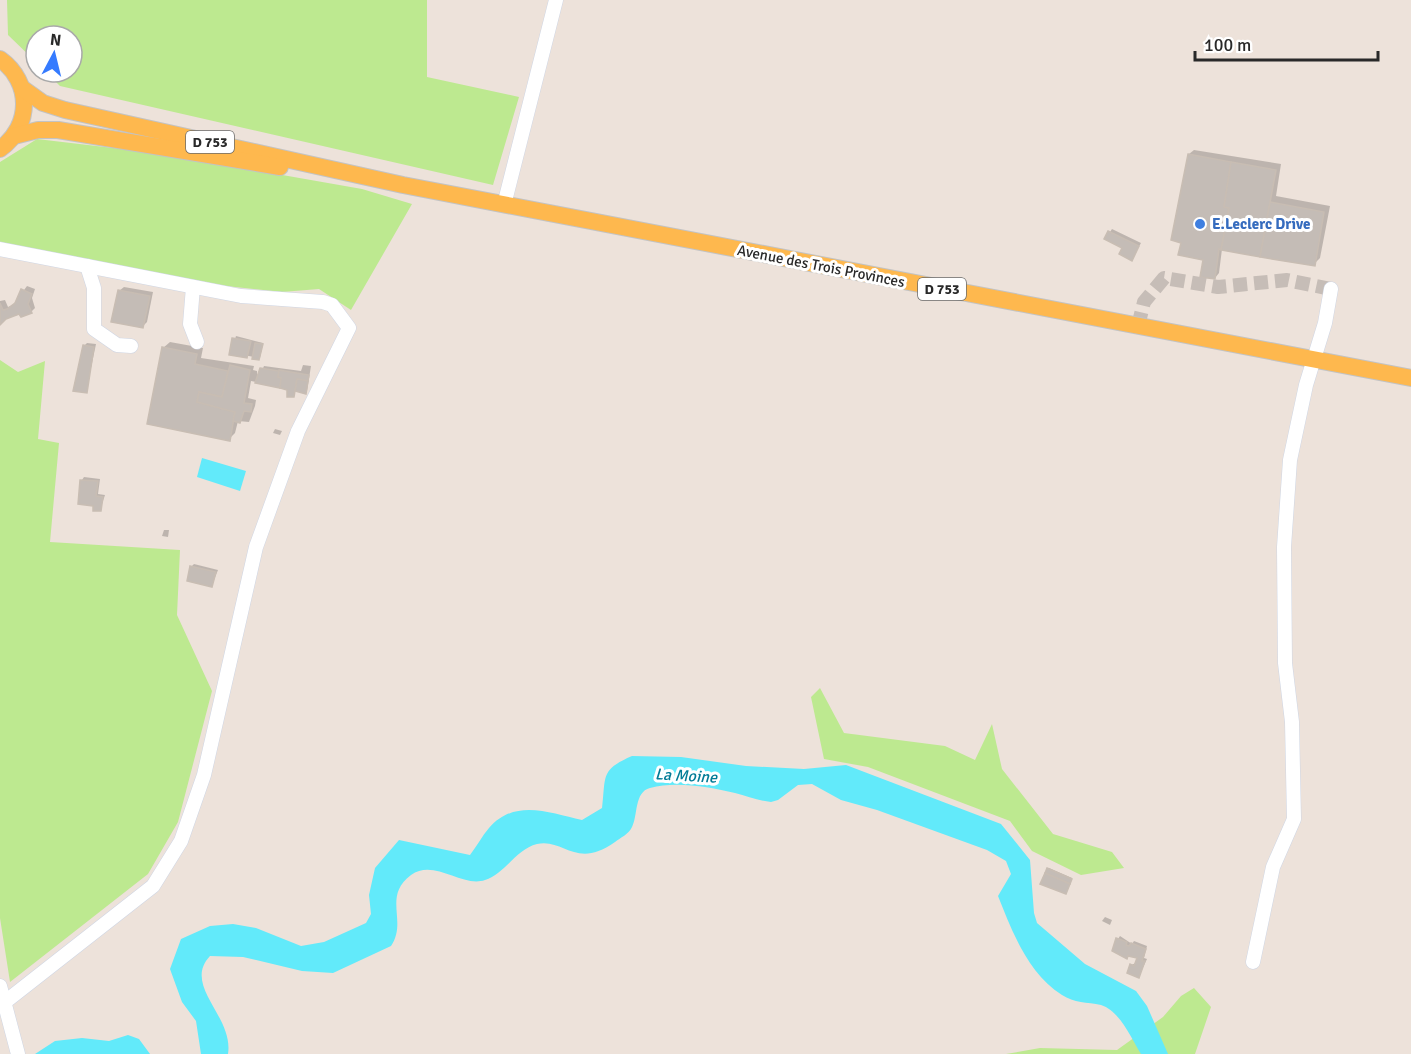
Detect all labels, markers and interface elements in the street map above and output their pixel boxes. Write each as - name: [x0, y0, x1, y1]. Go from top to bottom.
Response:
- north arrow: [24, 24, 84, 84]
- scale bar: [1195, 24, 1378, 62]
- text: N: [49, 30, 62, 51]
- text: 100 m: [1204, 34, 1251, 56]
- road number: D 753: [186, 131, 234, 153]
- place label: E.Leclerc Drive: [1212, 215, 1310, 233]
- marker: E.Leclerc Drive: [1193, 217, 1207, 231]
- street label: Avenue des Trois Provinces: [736, 241, 907, 291]
- road number: D 753: [918, 278, 966, 300]
- water label: La Moine: [654, 764, 718, 788]

